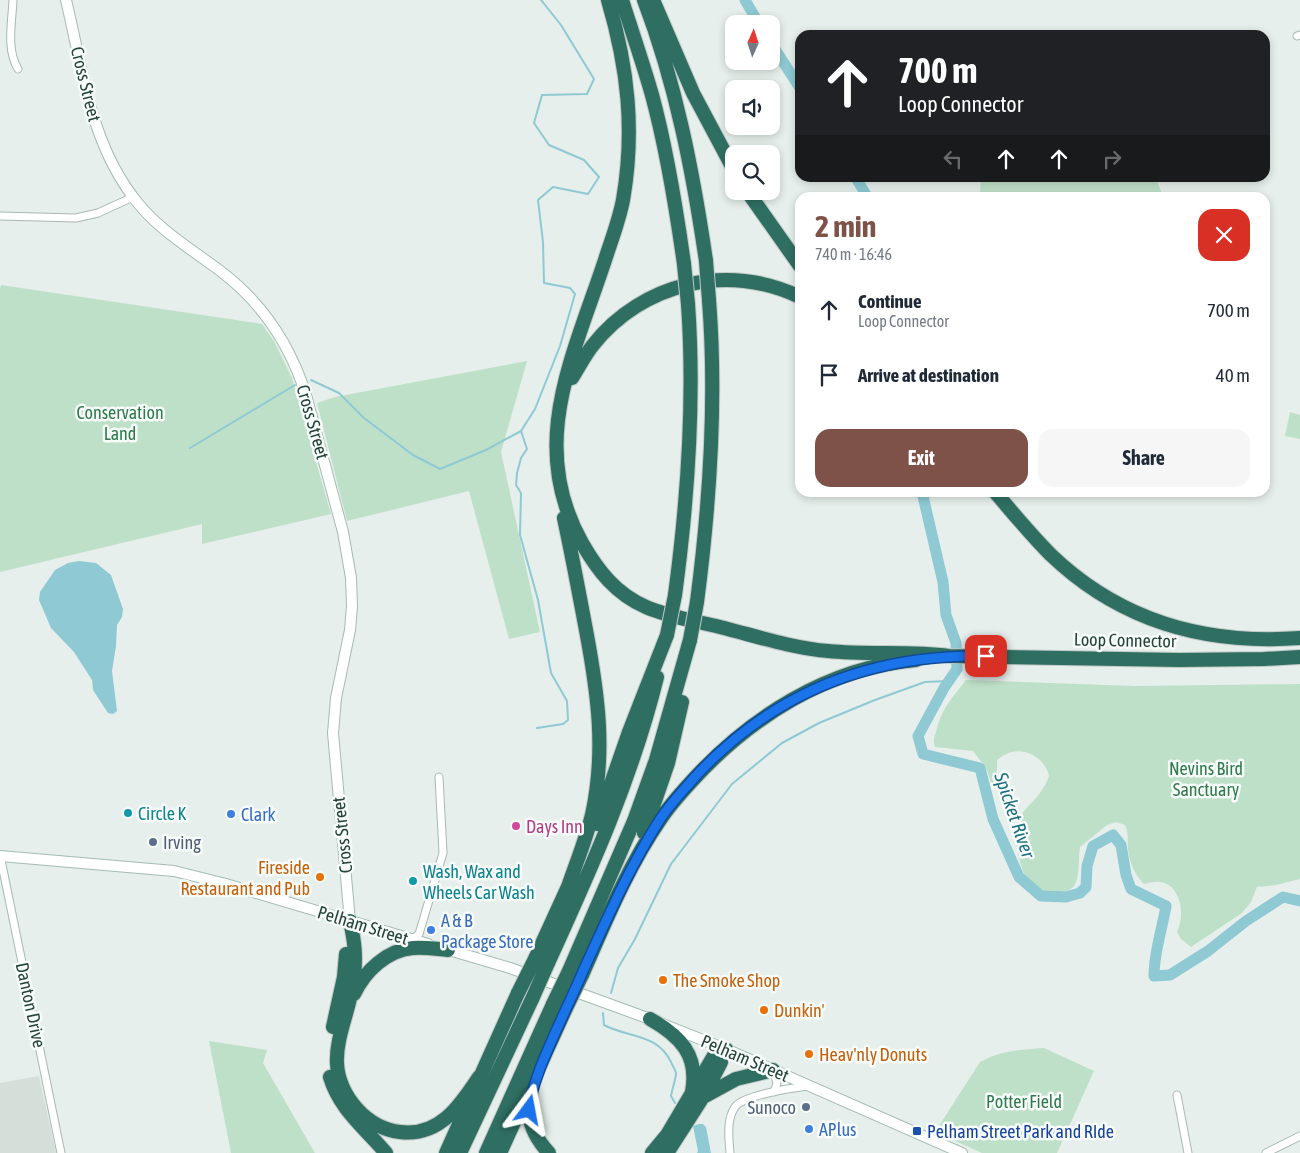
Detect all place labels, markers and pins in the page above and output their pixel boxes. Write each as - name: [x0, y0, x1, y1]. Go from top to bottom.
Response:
- pin: [965, 635, 1007, 677]
- place label: Circle K: [138, 803, 186, 824]
- place label: Clark: [241, 804, 276, 825]
- marker: Circle K: [122, 807, 134, 819]
- marker: Clark: [225, 808, 237, 820]
- place label: Days Inn: [526, 816, 583, 837]
- marker: Days Inn: [510, 820, 522, 832]
- place label: Irving: [163, 832, 201, 853]
- marker: Irving: [147, 836, 159, 848]
- place label: Fireside Restaurant and Pub: [180, 857, 310, 899]
- place label: Wash, Wax and Wheels Car Wash: [423, 861, 535, 903]
- marker: Fireside Restaurant and Pub: [314, 871, 326, 883]
- marker: Wash, Wax and Wheels Car Wash: [407, 875, 419, 887]
- place label: A & B Package Store: [441, 910, 533, 952]
- marker: A & B Package Store: [425, 924, 437, 936]
- place label: The Smoke Shop: [673, 970, 780, 991]
- marker: The Smoke Shop: [657, 974, 669, 986]
- place label: Dunkin': [774, 1000, 824, 1021]
- marker: Dunkin': [758, 1004, 770, 1016]
- place label: Heav'nly Donuts: [819, 1044, 927, 1065]
- marker: Heav'nly Donuts: [803, 1048, 815, 1060]
- place label: Sunoco: [747, 1097, 796, 1118]
- marker: Sunoco: [800, 1101, 812, 1113]
- place label: APlus: [819, 1119, 856, 1140]
- place label: Pelham Street Park and RIde: [927, 1121, 1114, 1142]
- marker: APlus: [803, 1123, 815, 1135]
- marker: Pelham Street Park and RIde: [911, 1125, 923, 1137]

